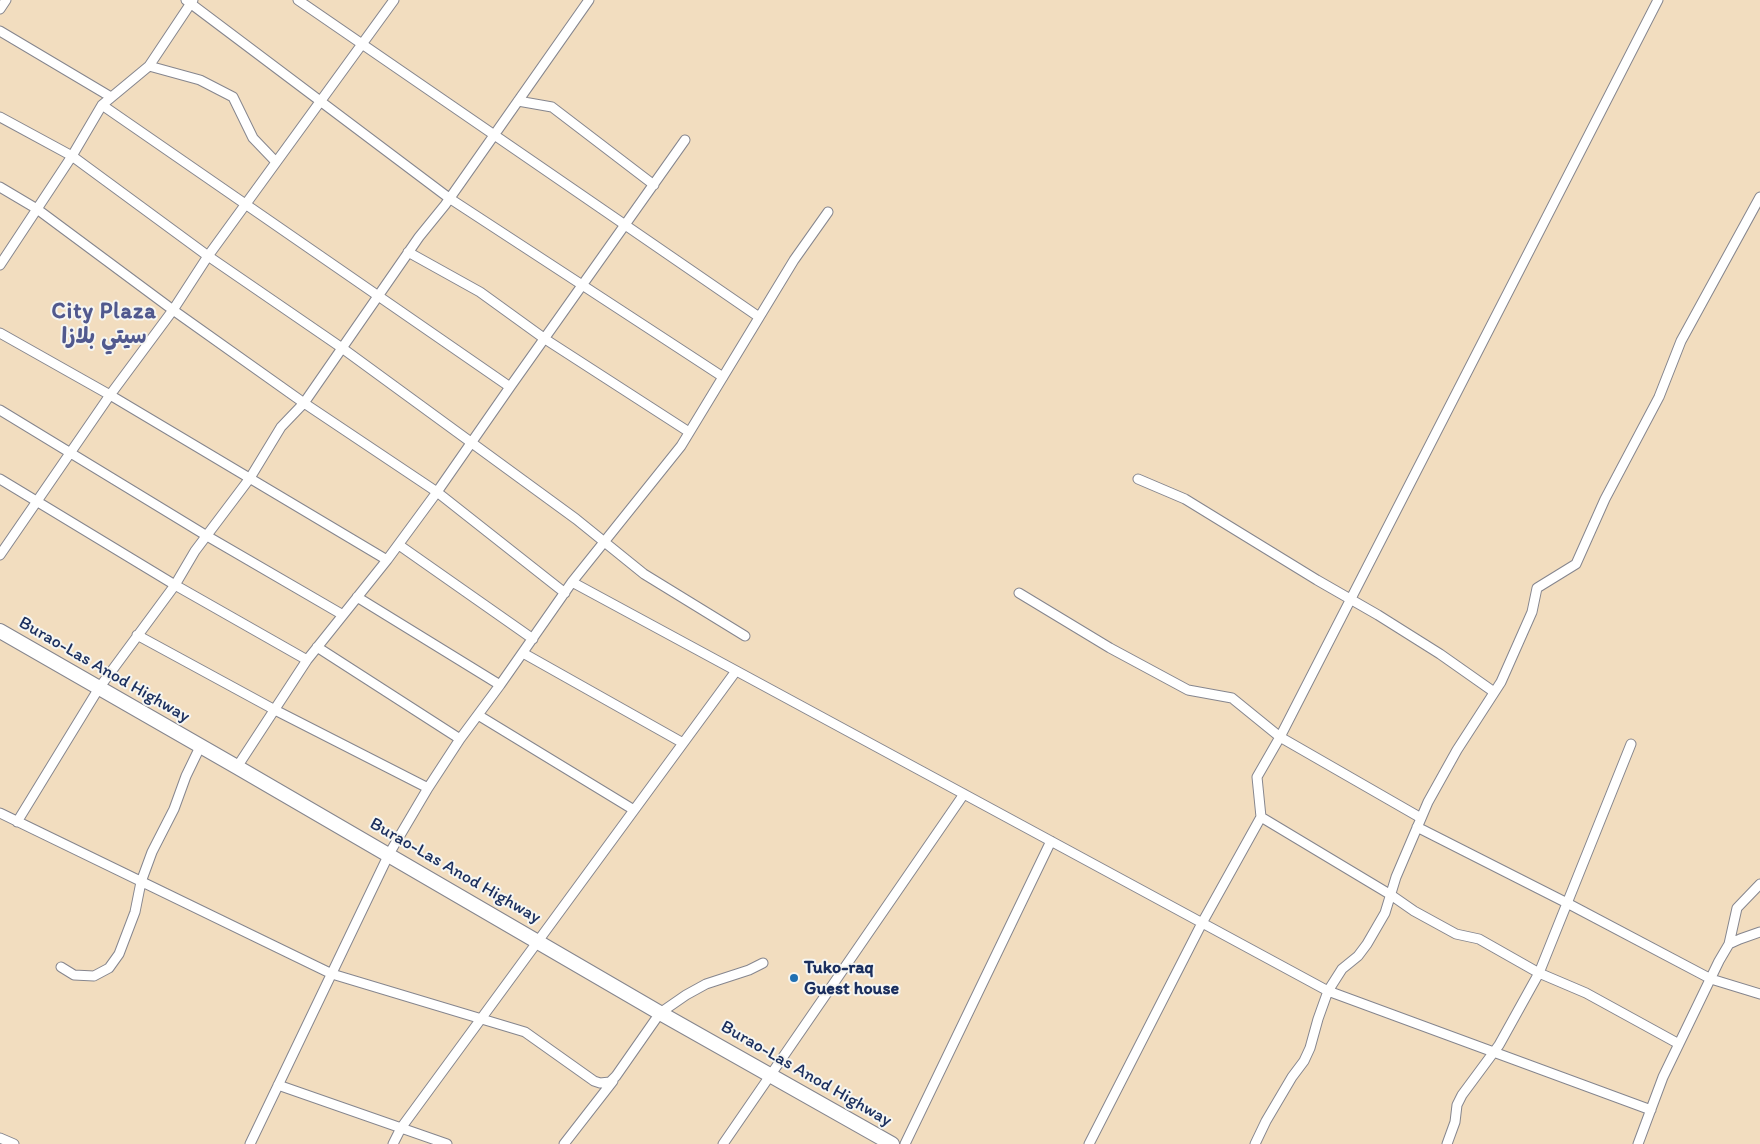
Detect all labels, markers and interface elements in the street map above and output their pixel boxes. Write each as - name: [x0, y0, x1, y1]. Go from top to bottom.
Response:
- district label: City Plaza سيتي بلازا: [51, 299, 157, 350]
- street label: Burao-Las Anod Highway: [15, 612, 193, 728]
- street label: Burao-Las Anod Highway: [366, 813, 544, 929]
- place label: Tuko-raq Guest house: [804, 957, 899, 1000]
- marker: Tuko-raq Guest house: [788, 972, 800, 984]
- street label: Burao-Las Anod Highway: [717, 1016, 895, 1132]

